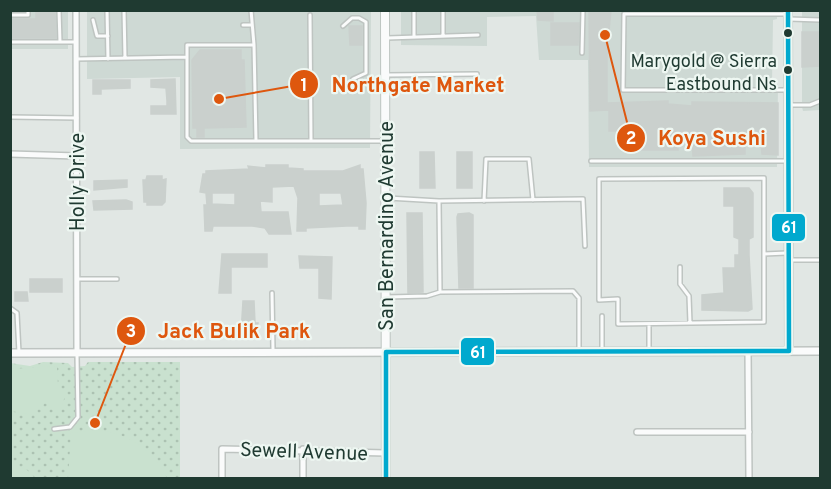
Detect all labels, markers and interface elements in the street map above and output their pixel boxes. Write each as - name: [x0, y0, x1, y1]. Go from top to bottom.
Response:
- unlabelled marker: [782, 27, 794, 39]
- place label: Marygold @ Sierra Eastbound Ns: [631, 51, 777, 97]
- marker: Marygold @ Sierra Eastbound Ns: [782, 64, 794, 76]
- callout: Northgate Market: [289, 65, 516, 104]
- text: Northgate Market: [331, 73, 505, 100]
- text: 1: [300, 75, 308, 98]
- callout: Koya Sushi: [616, 119, 778, 158]
- street label: San Bernardino Avenue: [375, 121, 401, 331]
- text: Koya Sushi: [658, 126, 766, 153]
- text: 2: [625, 128, 637, 151]
- street label: Holly Drive: [66, 133, 92, 231]
- line badge: 61: [771, 213, 806, 242]
- text: 61: [781, 219, 797, 239]
- callout: Jack Bulik Park: [116, 311, 323, 350]
- text: Jack Bulik Park: [158, 319, 311, 346]
- text: 3: [126, 321, 136, 344]
- line badge: 61: [460, 337, 495, 366]
- text: 61: [470, 344, 486, 364]
- street label: Sewell Avenue: [239, 438, 368, 468]

